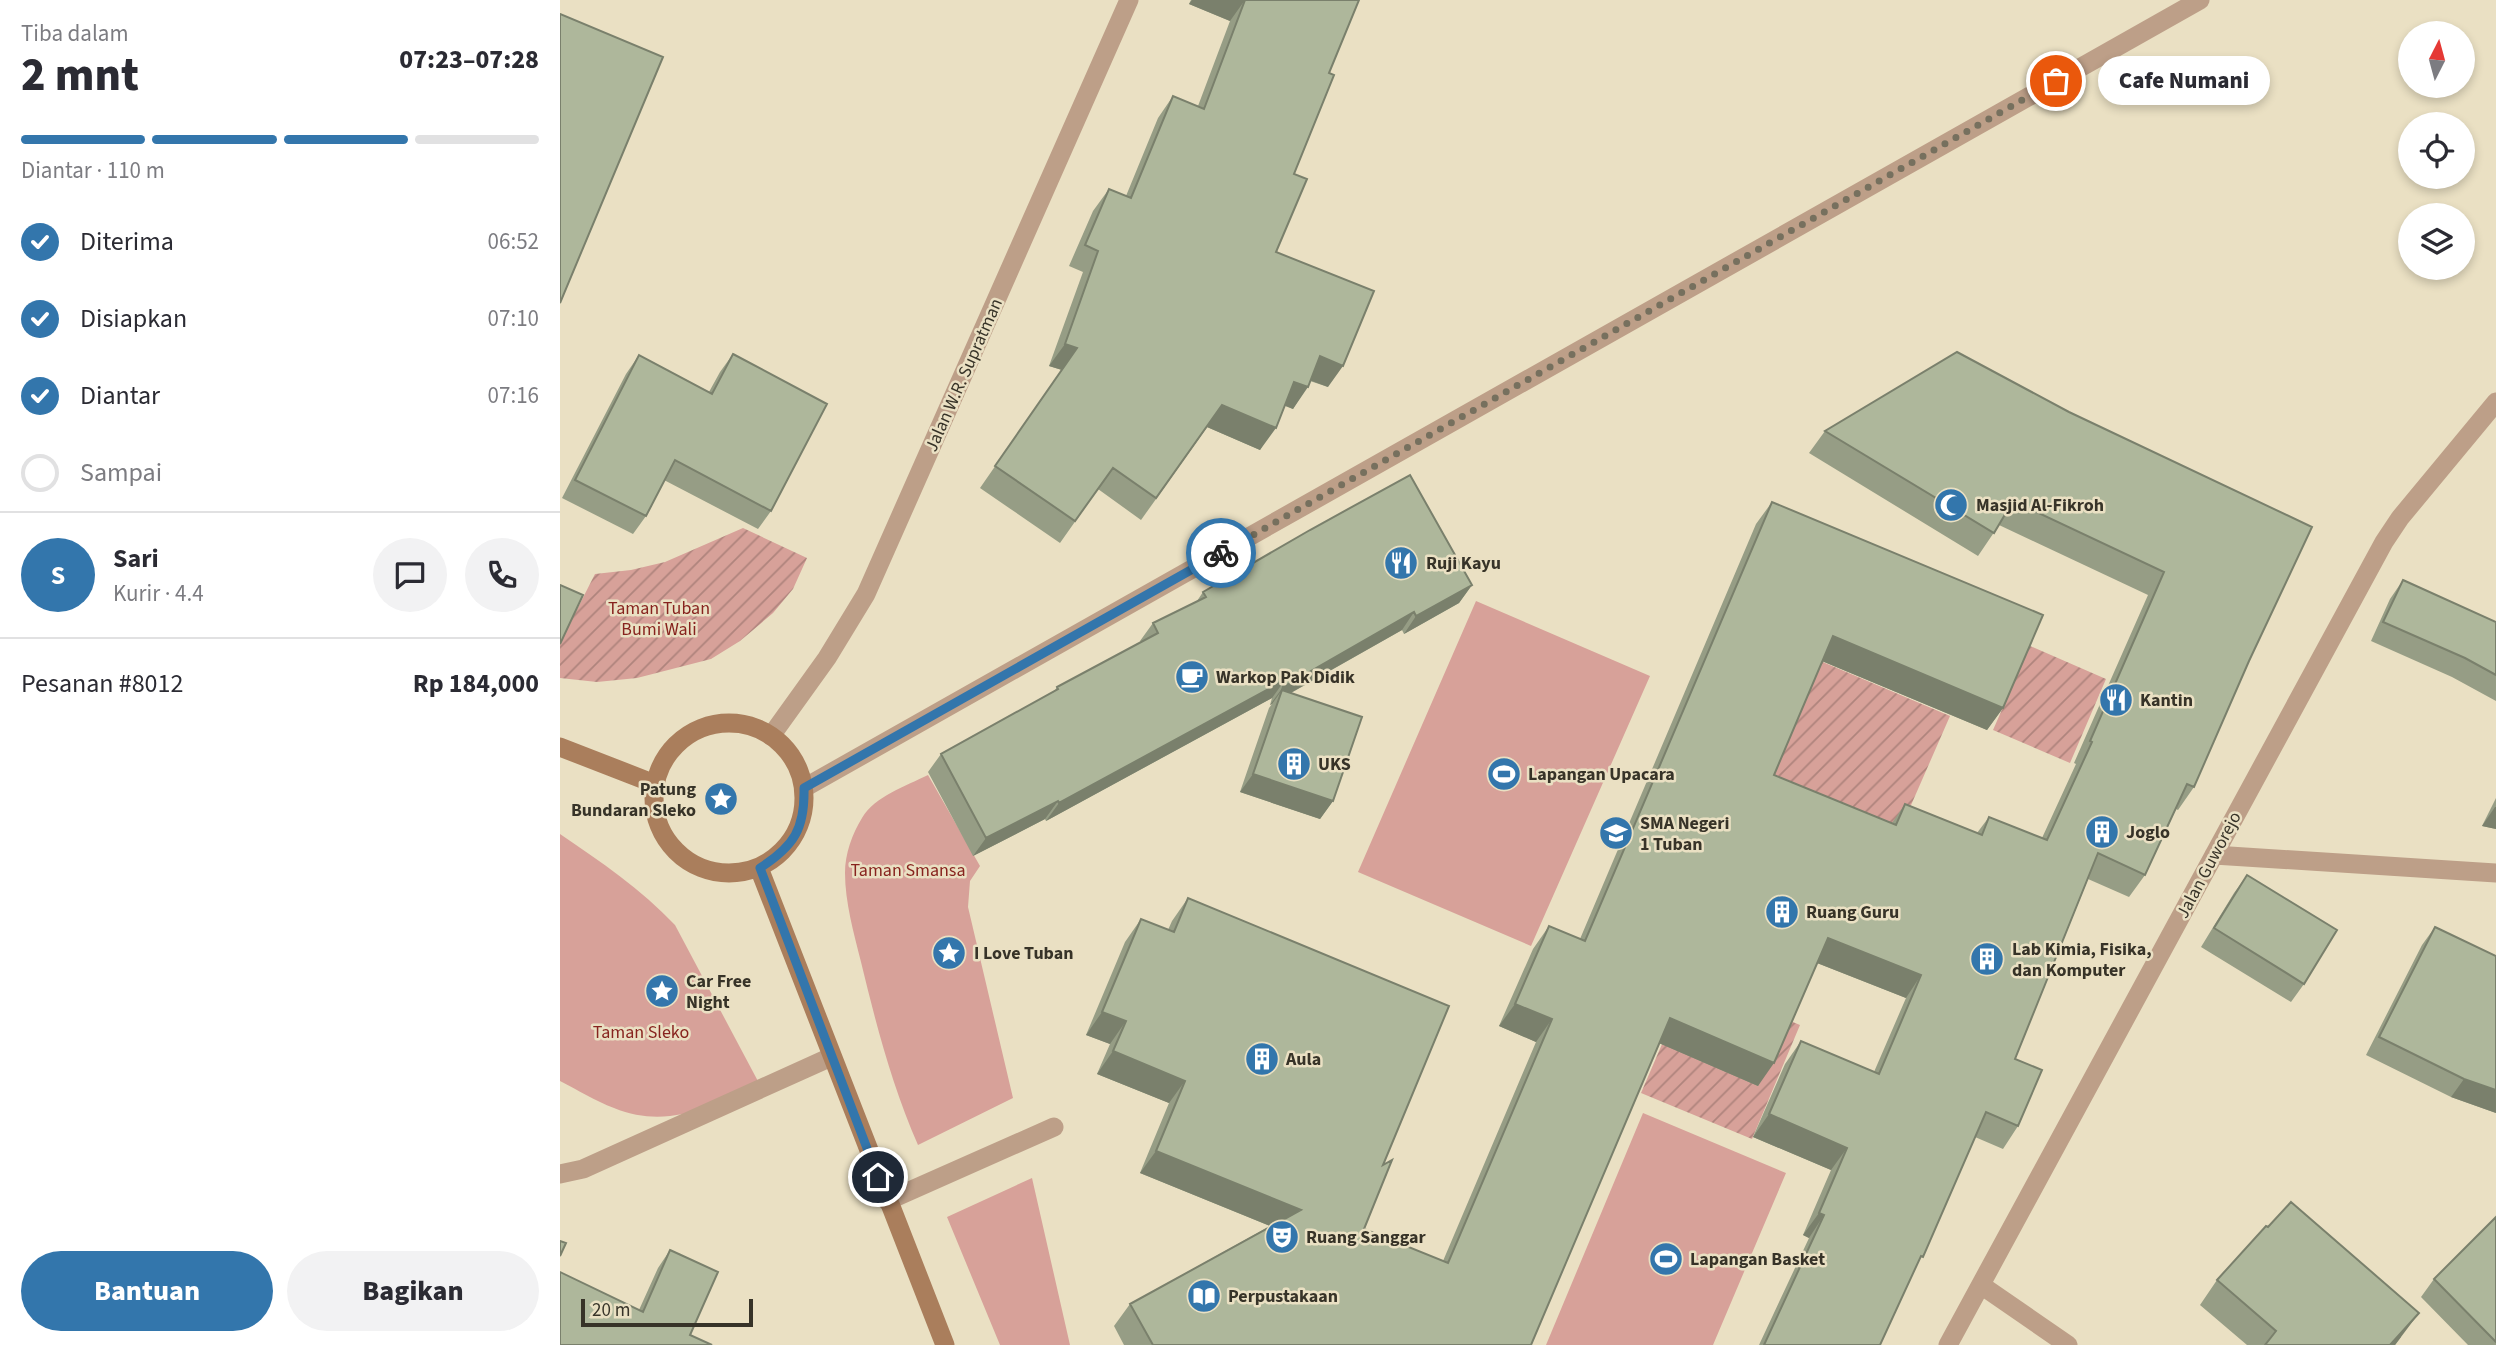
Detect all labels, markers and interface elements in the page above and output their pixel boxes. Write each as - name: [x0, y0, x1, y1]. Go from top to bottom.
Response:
- text: Tiba dalam: [21, 17, 128, 50]
- north arrow: [2398, 21, 2474, 98]
- map controls: [2398, 21, 2475, 280]
- text: 07:23–07:28: [399, 41, 539, 78]
- text: 2 mnt: [21, 43, 139, 108]
- pin: [2026, 51, 2086, 111]
- callout: Cafe Numani: [2098, 56, 2270, 106]
- icon: bag: [2037, 62, 2075, 100]
- text: Cafe Numani: [2119, 64, 2249, 97]
- button: locate: [2398, 112, 2475, 189]
- text: Diantar · 110 m: [21, 154, 165, 187]
- button: layers: [2398, 203, 2475, 280]
- icon: check: [21, 223, 59, 261]
- text: Diterima: [80, 223, 174, 260]
- text: 06:52: [488, 225, 539, 258]
- street label: Jalan W.R. Supratman: [919, 294, 1009, 456]
- icon: check: [21, 300, 59, 338]
- text: Disiapkan: [80, 300, 187, 337]
- text: 07:10: [488, 302, 539, 335]
- icon: check: [21, 377, 59, 415]
- text: Diantar: [80, 377, 160, 414]
- text: 07:16: [488, 379, 539, 412]
- text: Sampai: [80, 454, 162, 491]
- mosque icon: Masjid Al-Fikroh: [1932, 486, 1970, 524]
- place label: Masjid Al-Fikroh: [1976, 493, 2104, 518]
- courier: [1186, 518, 1256, 588]
- icon: bike: [1202, 534, 1240, 572]
- button: chat: [373, 538, 447, 612]
- button: phone: [465, 538, 539, 612]
- text: Sari: [113, 540, 159, 577]
- restaurant icon: Ruji Kayu: [1382, 544, 1420, 582]
- place label: Ruji Kayu: [1426, 551, 1501, 576]
- text: S: [51, 557, 65, 594]
- text: Kurir · 4.4: [113, 577, 204, 610]
- park label: Taman Tuban Bumi Wali: [608, 596, 710, 642]
- cafe icon: Warkop Pak Didik: [1173, 658, 1211, 696]
- text: Pesanan #8012: [21, 665, 183, 702]
- text: Rp 184,000: [413, 665, 539, 702]
- place label: Warkop Pak Didik: [1216, 665, 1355, 690]
- restaurant icon: Kantin: [2097, 681, 2135, 719]
- place label: Kantin: [2140, 688, 2193, 713]
- building icon: UKS: [1275, 745, 1313, 783]
- place label: UKS: [1318, 752, 1351, 777]
- sports icon: Lapangan Upacara: [1485, 755, 1523, 793]
- place label: Lapangan Upacara: [1528, 762, 1675, 787]
- place label: Patung Bundaran Sleko: [571, 777, 696, 823]
- place icon: Patung Bundaran Sleko: [702, 780, 740, 818]
- street label: Jalan Guworejo: [2170, 807, 2248, 923]
- place label: SMA Negeri 1 Tuban: [1640, 811, 1730, 857]
- building icon: Joglo: [2083, 813, 2121, 851]
- school or university icon: SMA Negeri 1 Tuban: [1597, 814, 1635, 852]
- place label: Joglo: [2126, 820, 2170, 845]
- park label: Taman Smansa: [851, 858, 965, 883]
- building icon: Ruang Guru: [1763, 893, 1801, 931]
- place label: Ruang Guru: [1806, 900, 1899, 925]
- place icon: I Love Tuban: [930, 934, 968, 972]
- place label: Lab Kimia, Fisika, dan Komputer: [2012, 937, 2152, 983]
- building icon: Lab Kimia, Fisika, dan Komputer: [1968, 940, 2006, 978]
- place label: I Love Tuban: [974, 941, 1074, 966]
- place label: Car Free Night: [686, 969, 751, 1015]
- place icon: Car Free Night: [643, 972, 681, 1010]
- park label: Taman Sleko: [593, 1020, 689, 1045]
- building icon: Aula: [1243, 1040, 1281, 1078]
- place label: Aula: [1285, 1047, 1321, 1072]
- pin: [848, 1147, 908, 1207]
- icon: home: [859, 1158, 897, 1196]
- theatre icon: Ruang Sanggar: [1263, 1218, 1301, 1256]
- place label: Ruang Sanggar: [1306, 1225, 1426, 1250]
- sports icon: Lapangan Basket: [1647, 1240, 1685, 1278]
- place label: Lapangan Basket: [1690, 1247, 1825, 1272]
- button: Bantuan: [21, 1251, 273, 1331]
- button: Bagikan: [287, 1251, 539, 1331]
- library icon: Perpustakaan: [1185, 1277, 1223, 1315]
- place label: Perpustakaan: [1228, 1284, 1338, 1309]
- scale bar: [581, 1296, 752, 1328]
- text: 20 m: [592, 1297, 630, 1324]

